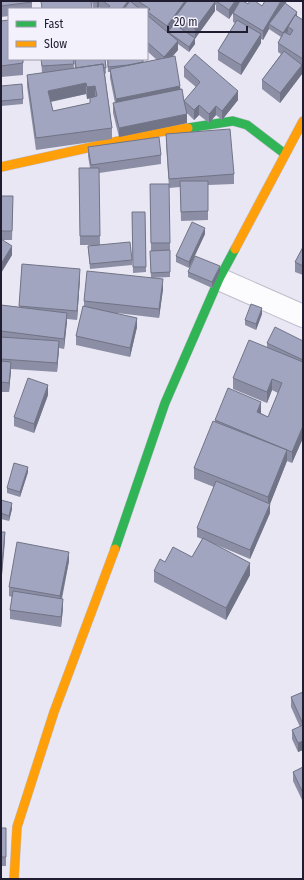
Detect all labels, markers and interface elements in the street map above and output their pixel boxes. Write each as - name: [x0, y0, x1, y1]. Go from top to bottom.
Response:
- legend: [8, 8, 148, 60]
- scale bar: [168, 8, 247, 34]
- text: 20 m: [174, 15, 198, 29]
- text: Fast: [44, 17, 63, 31]
- text: Slow: [44, 37, 67, 51]

